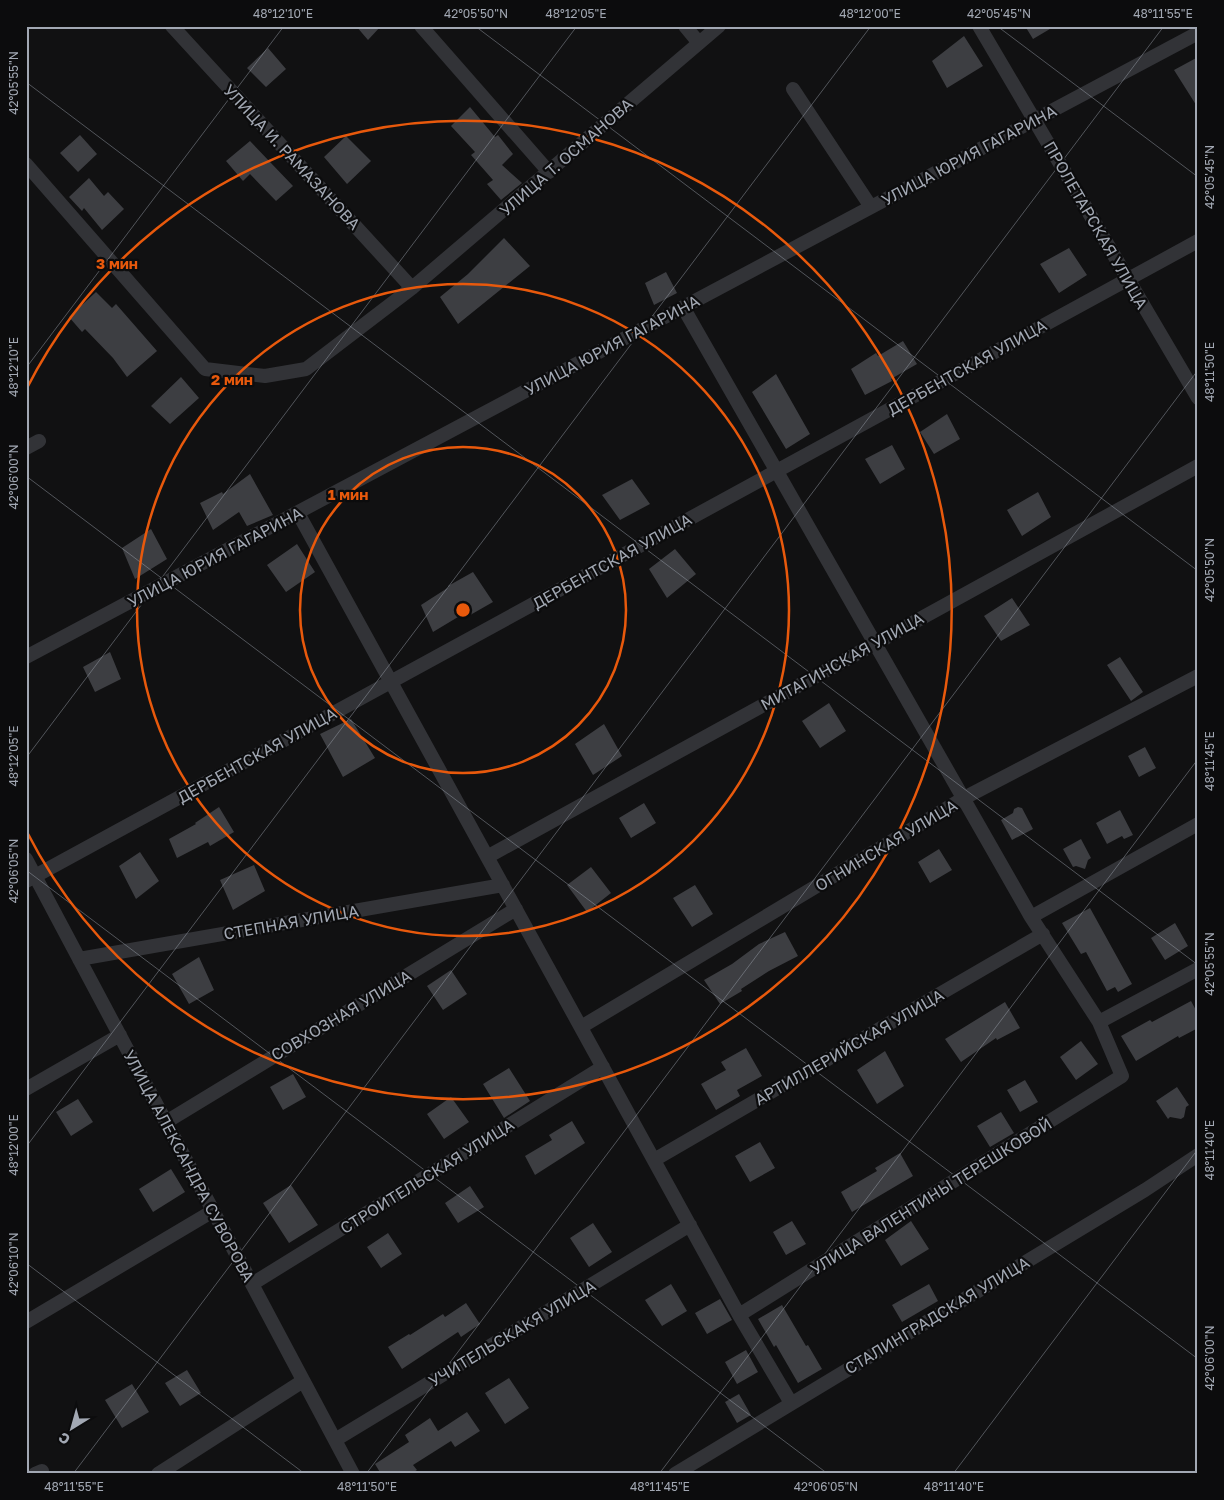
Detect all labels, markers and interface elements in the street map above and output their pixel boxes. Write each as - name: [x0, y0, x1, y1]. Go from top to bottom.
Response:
- text: 48°12'10"E: [253, 6, 313, 21]
- text: 42°05'50"N: [444, 6, 508, 21]
- text: 48°12'05"E: [545, 6, 607, 21]
- text: 48°12'00"E: [839, 6, 901, 21]
- text: 42°05'45"N: [967, 6, 1031, 21]
- text: 48°11'55"E: [1133, 6, 1193, 21]
- text: 42°05'55"N: [6, 51, 21, 115]
- street label: УЛИЦА И. РАМАЗАНОВА: [219, 80, 365, 234]
- street label: УЛИЦА Т. ОСМАНОВА: [495, 94, 637, 220]
- street label: УЛИЦА ЮРИЯ ГАГАРИНА: [878, 100, 1060, 210]
- street label: ПРОЛЕТАРСКАЯ УЛИЦА: [1040, 138, 1152, 313]
- text: 42°05'45"N: [1202, 145, 1217, 209]
- text: 3 мин: [96, 254, 138, 272]
- street label: УЛИЦА ЮРИЯ ГАГАРИНА: [521, 290, 703, 400]
- street label: ДЕРБЕНТСКАЯ УЛИЦА: [884, 315, 1050, 419]
- text: 48°12'10"E: [6, 337, 21, 397]
- text: 48°11'50"E: [1202, 342, 1217, 402]
- text: 2 мин: [211, 370, 253, 388]
- text: 42°06'00"N: [6, 445, 21, 509]
- text: 1 мин: [328, 485, 368, 503]
- street label: УЛИЦА ЮРИЯ ГАГАРИНА: [124, 502, 306, 612]
- street label: ДЕРБЕНТСКАЯ УЛИЦА: [529, 509, 695, 613]
- text: 42°05'50"N: [1202, 538, 1217, 602]
- centre of rings: [454, 601, 472, 619]
- street label: МИТАГИНСКАЯ УЛИЦА: [757, 608, 927, 714]
- street label: ДЕРБЕНТСКАЯ УЛИЦА: [174, 703, 340, 807]
- text: 48°12'05"E: [6, 725, 21, 787]
- text: 48°11'45"E: [1202, 731, 1217, 791]
- street label: ОГНИНСКАЯ УЛИЦА: [811, 795, 961, 895]
- text: 42°06'05"N: [6, 839, 21, 903]
- street label: СТЕПНАЯ УЛИЦА: [222, 900, 360, 944]
- text: 42°05'55"N: [1202, 932, 1217, 996]
- street label: СОВХОЗНАЯ УЛИЦА: [267, 965, 415, 1065]
- street label: АРТИЛЛЕРИЙСКАЯ УЛИЦА: [751, 984, 948, 1110]
- street label: УЛИЦА АЛЕКСАНДРА СУВОРОВА: [119, 1047, 259, 1286]
- street label: УЛИЦА ВАЛЕНТИНЫ ТЕРЕШКОВОЙ: [807, 1113, 1055, 1279]
- text: 48°12'00"E: [6, 1114, 21, 1176]
- street label: СТРОИТЕЛЬСКАЯ УЛИЦА: [336, 1114, 518, 1238]
- text: 48°11'40"E: [1202, 1120, 1217, 1180]
- text: 42°06'10"N: [6, 1232, 21, 1296]
- street label: СТАЛИНГРАДСКАЯ УЛИЦА: [841, 1252, 1033, 1378]
- street label: УЧИТЕЛЬСКАКЯ УЛИЦА: [425, 1275, 599, 1391]
- text: 42°06'00"N: [1202, 1326, 1217, 1390]
- north arrow: [48, 1402, 98, 1452]
- text: С: [55, 1429, 73, 1449]
- text: 48°11'55"E: [44, 1479, 104, 1494]
- text: 48°11'50"E: [337, 1479, 397, 1494]
- text: 48°11'45"E: [630, 1479, 690, 1494]
- text: 42°06'05"N: [794, 1479, 858, 1494]
- text: 48°11'40"E: [924, 1479, 984, 1494]

